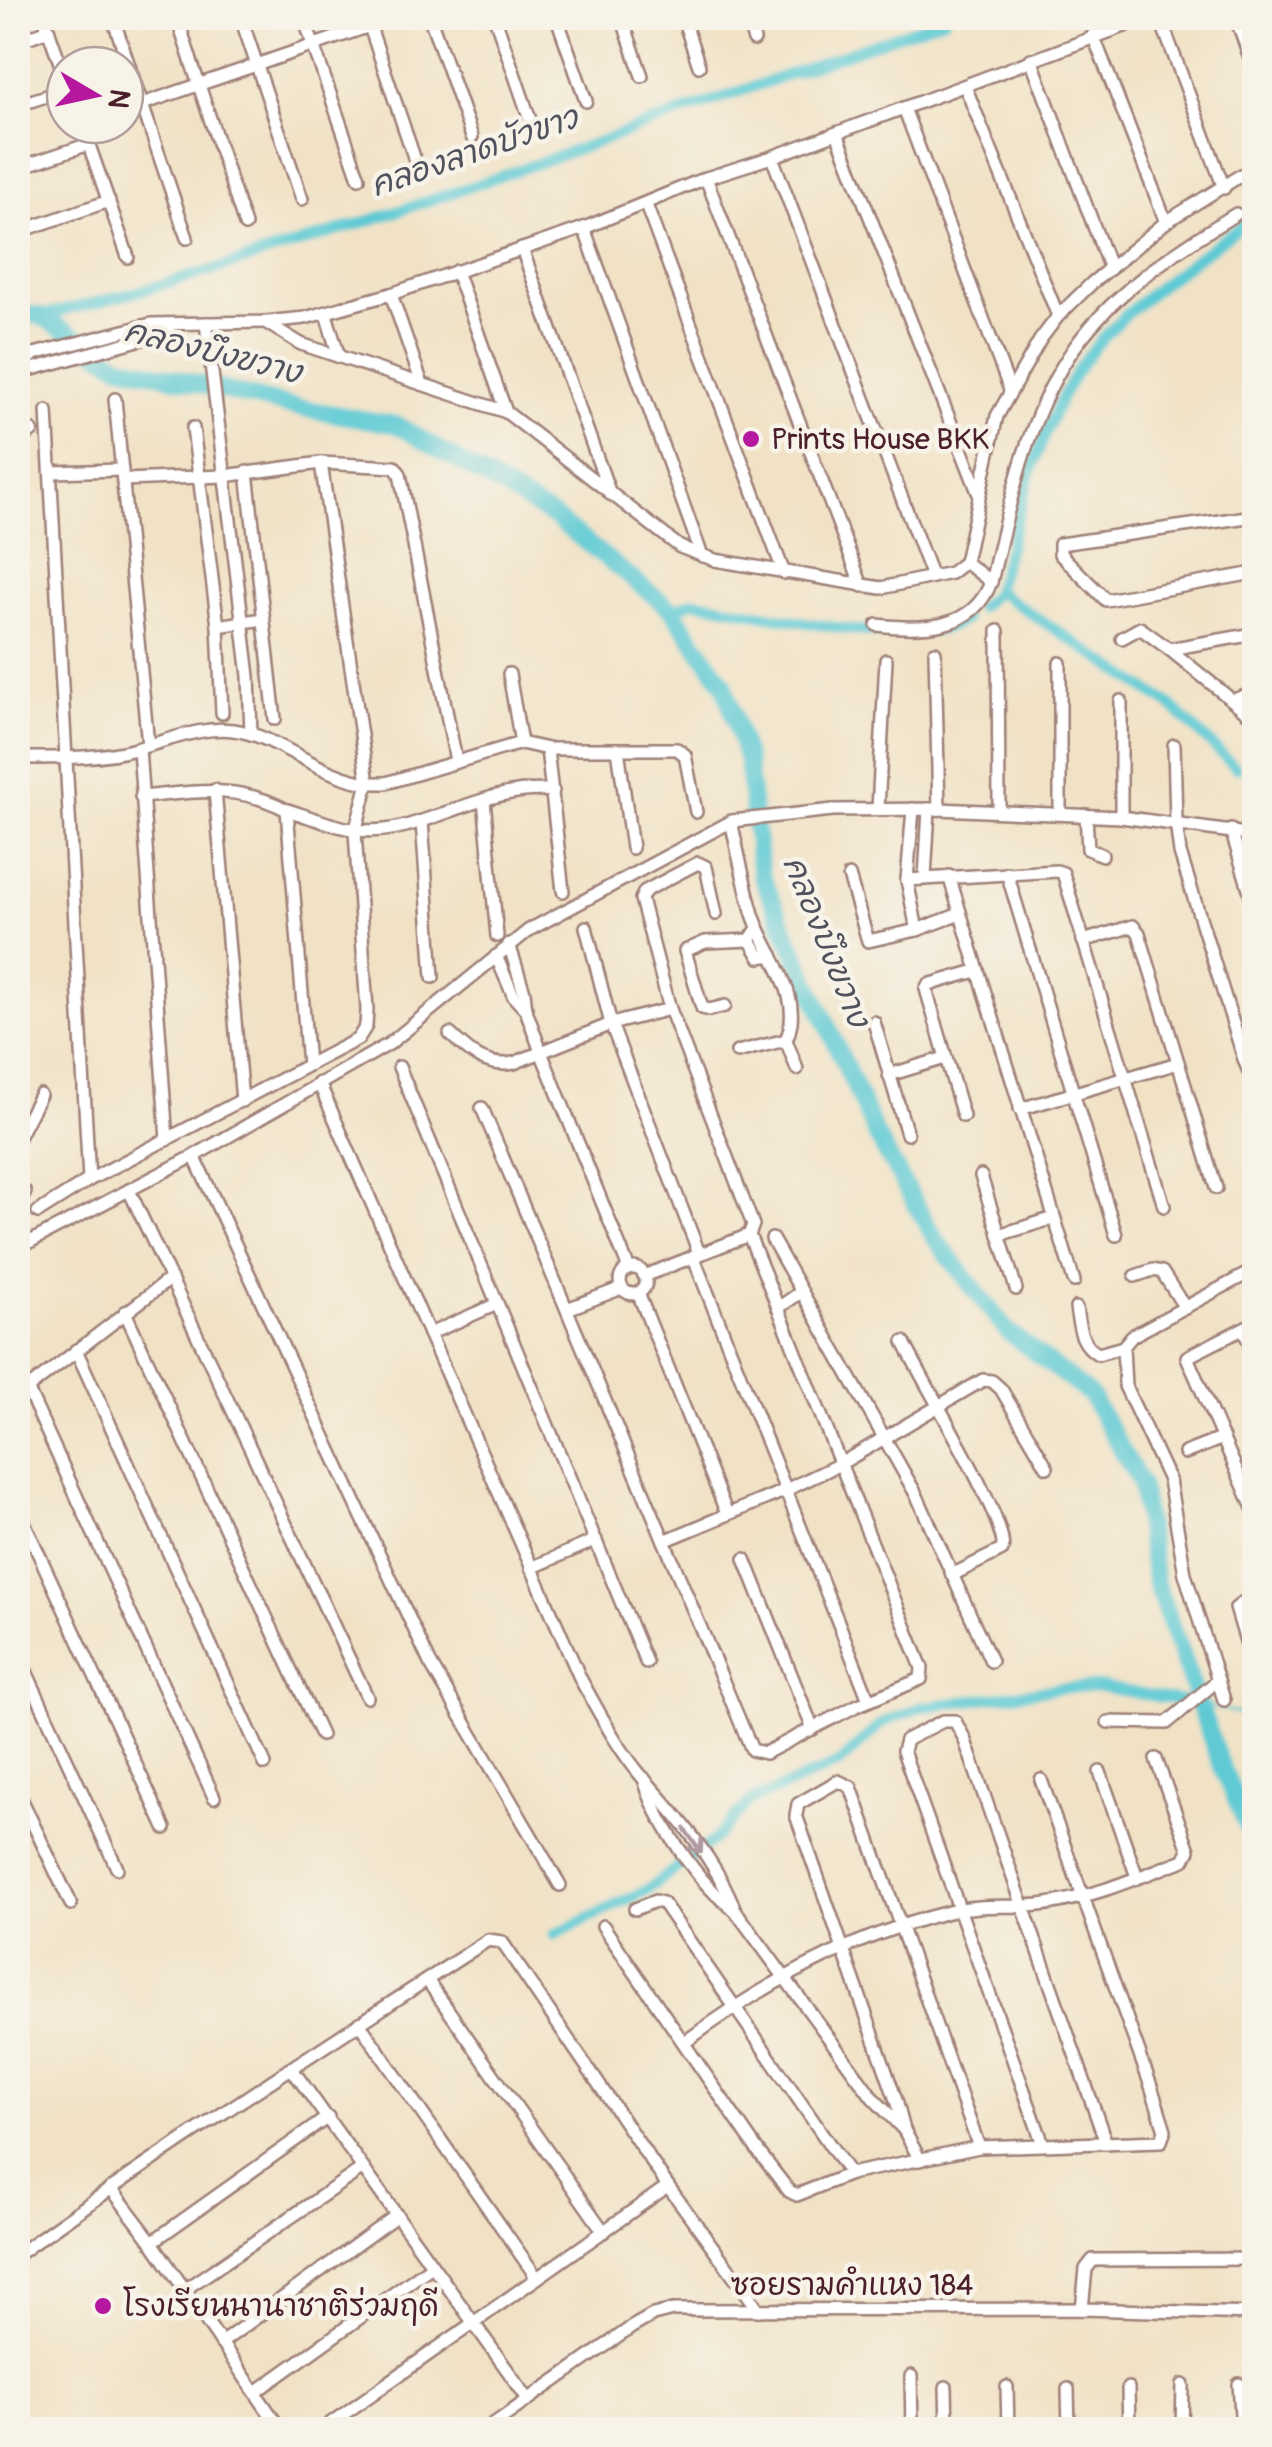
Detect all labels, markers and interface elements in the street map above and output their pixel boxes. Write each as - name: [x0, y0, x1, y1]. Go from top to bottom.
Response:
- north arrow: [45, 45, 145, 145]
- text: N: [99, 87, 137, 111]
- water label: คลองลาดบัวขาว: [366, 97, 586, 206]
- water label: คลองบึงขวาง: [120, 311, 308, 394]
- place label: Prints House BKK: [771, 421, 989, 458]
- marker: Prints House BKK: [740, 428, 762, 450]
- water label: คลองบึงขวาง: [774, 850, 879, 1035]
- one-way arrow: [682, 1827, 703, 1854]
- street label: ซอยรามคำแหง 184: [731, 2266, 973, 2304]
- place label: โรงเรียนนานาชาติร่วมฤดี: [123, 2286, 439, 2326]
- marker: โรงเรียนนานาชาติร่วมฤดี: [92, 2295, 114, 2317]

